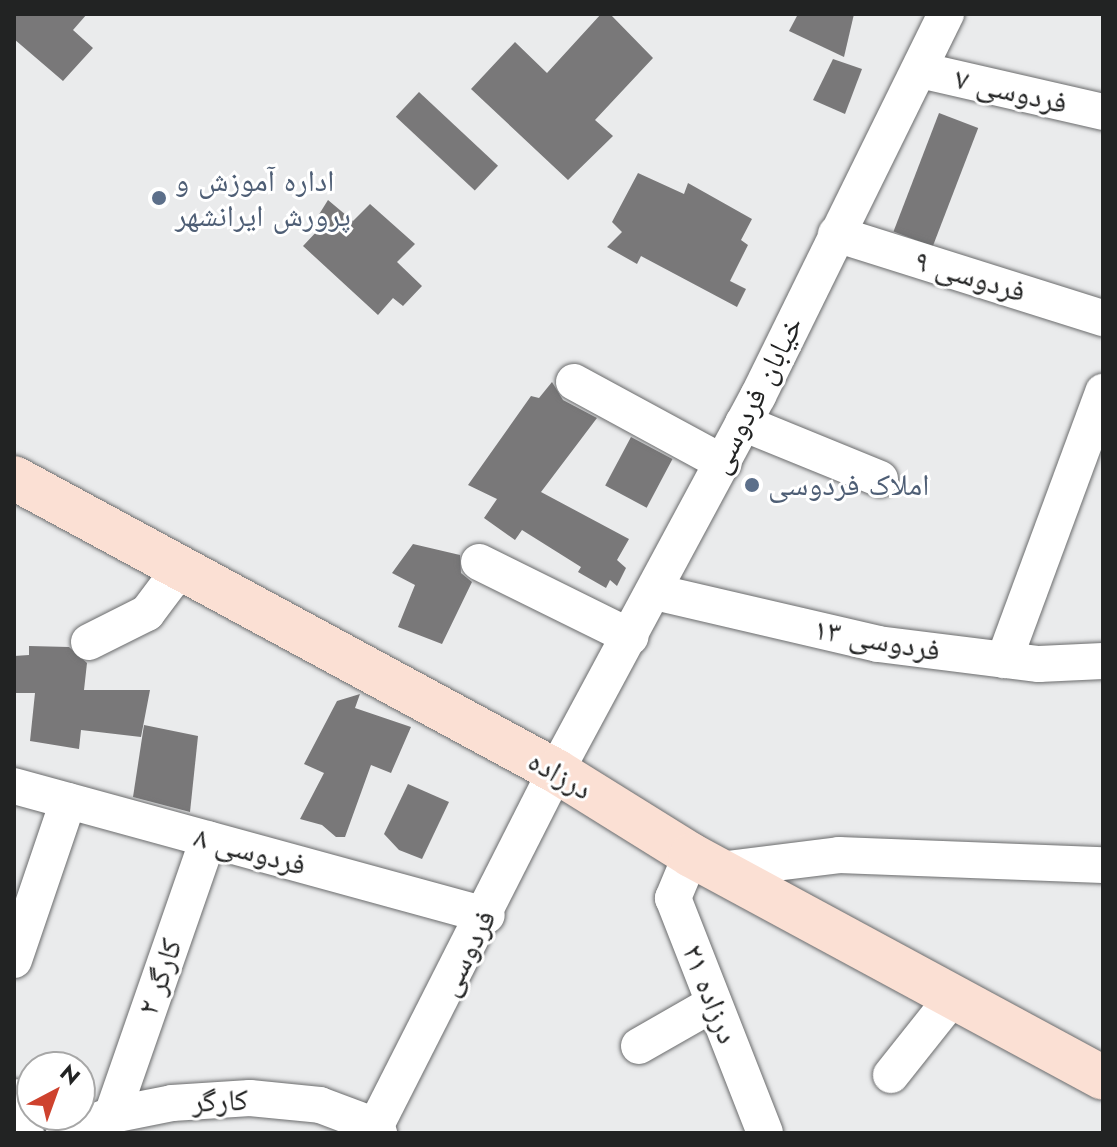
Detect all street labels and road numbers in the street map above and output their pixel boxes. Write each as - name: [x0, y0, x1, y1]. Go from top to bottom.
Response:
- street label: فردوسی ۷: [951, 61, 1071, 121]
- street label: فردوسی ۹: [910, 242, 1030, 310]
- street label: خیابان فردوسی: [701, 310, 811, 480]
- street label: فردوسی ۱۳: [811, 611, 943, 669]
- street label: درزاده: [522, 743, 598, 807]
- street label: فردوسی ۸: [190, 819, 310, 883]
- street label: فردوسی: [430, 904, 504, 1002]
- street label: کارگر ۲: [130, 934, 190, 1020]
- street label: درزاده ۲۱: [674, 939, 746, 1049]
- street label: کارگر: [191, 1082, 249, 1120]

